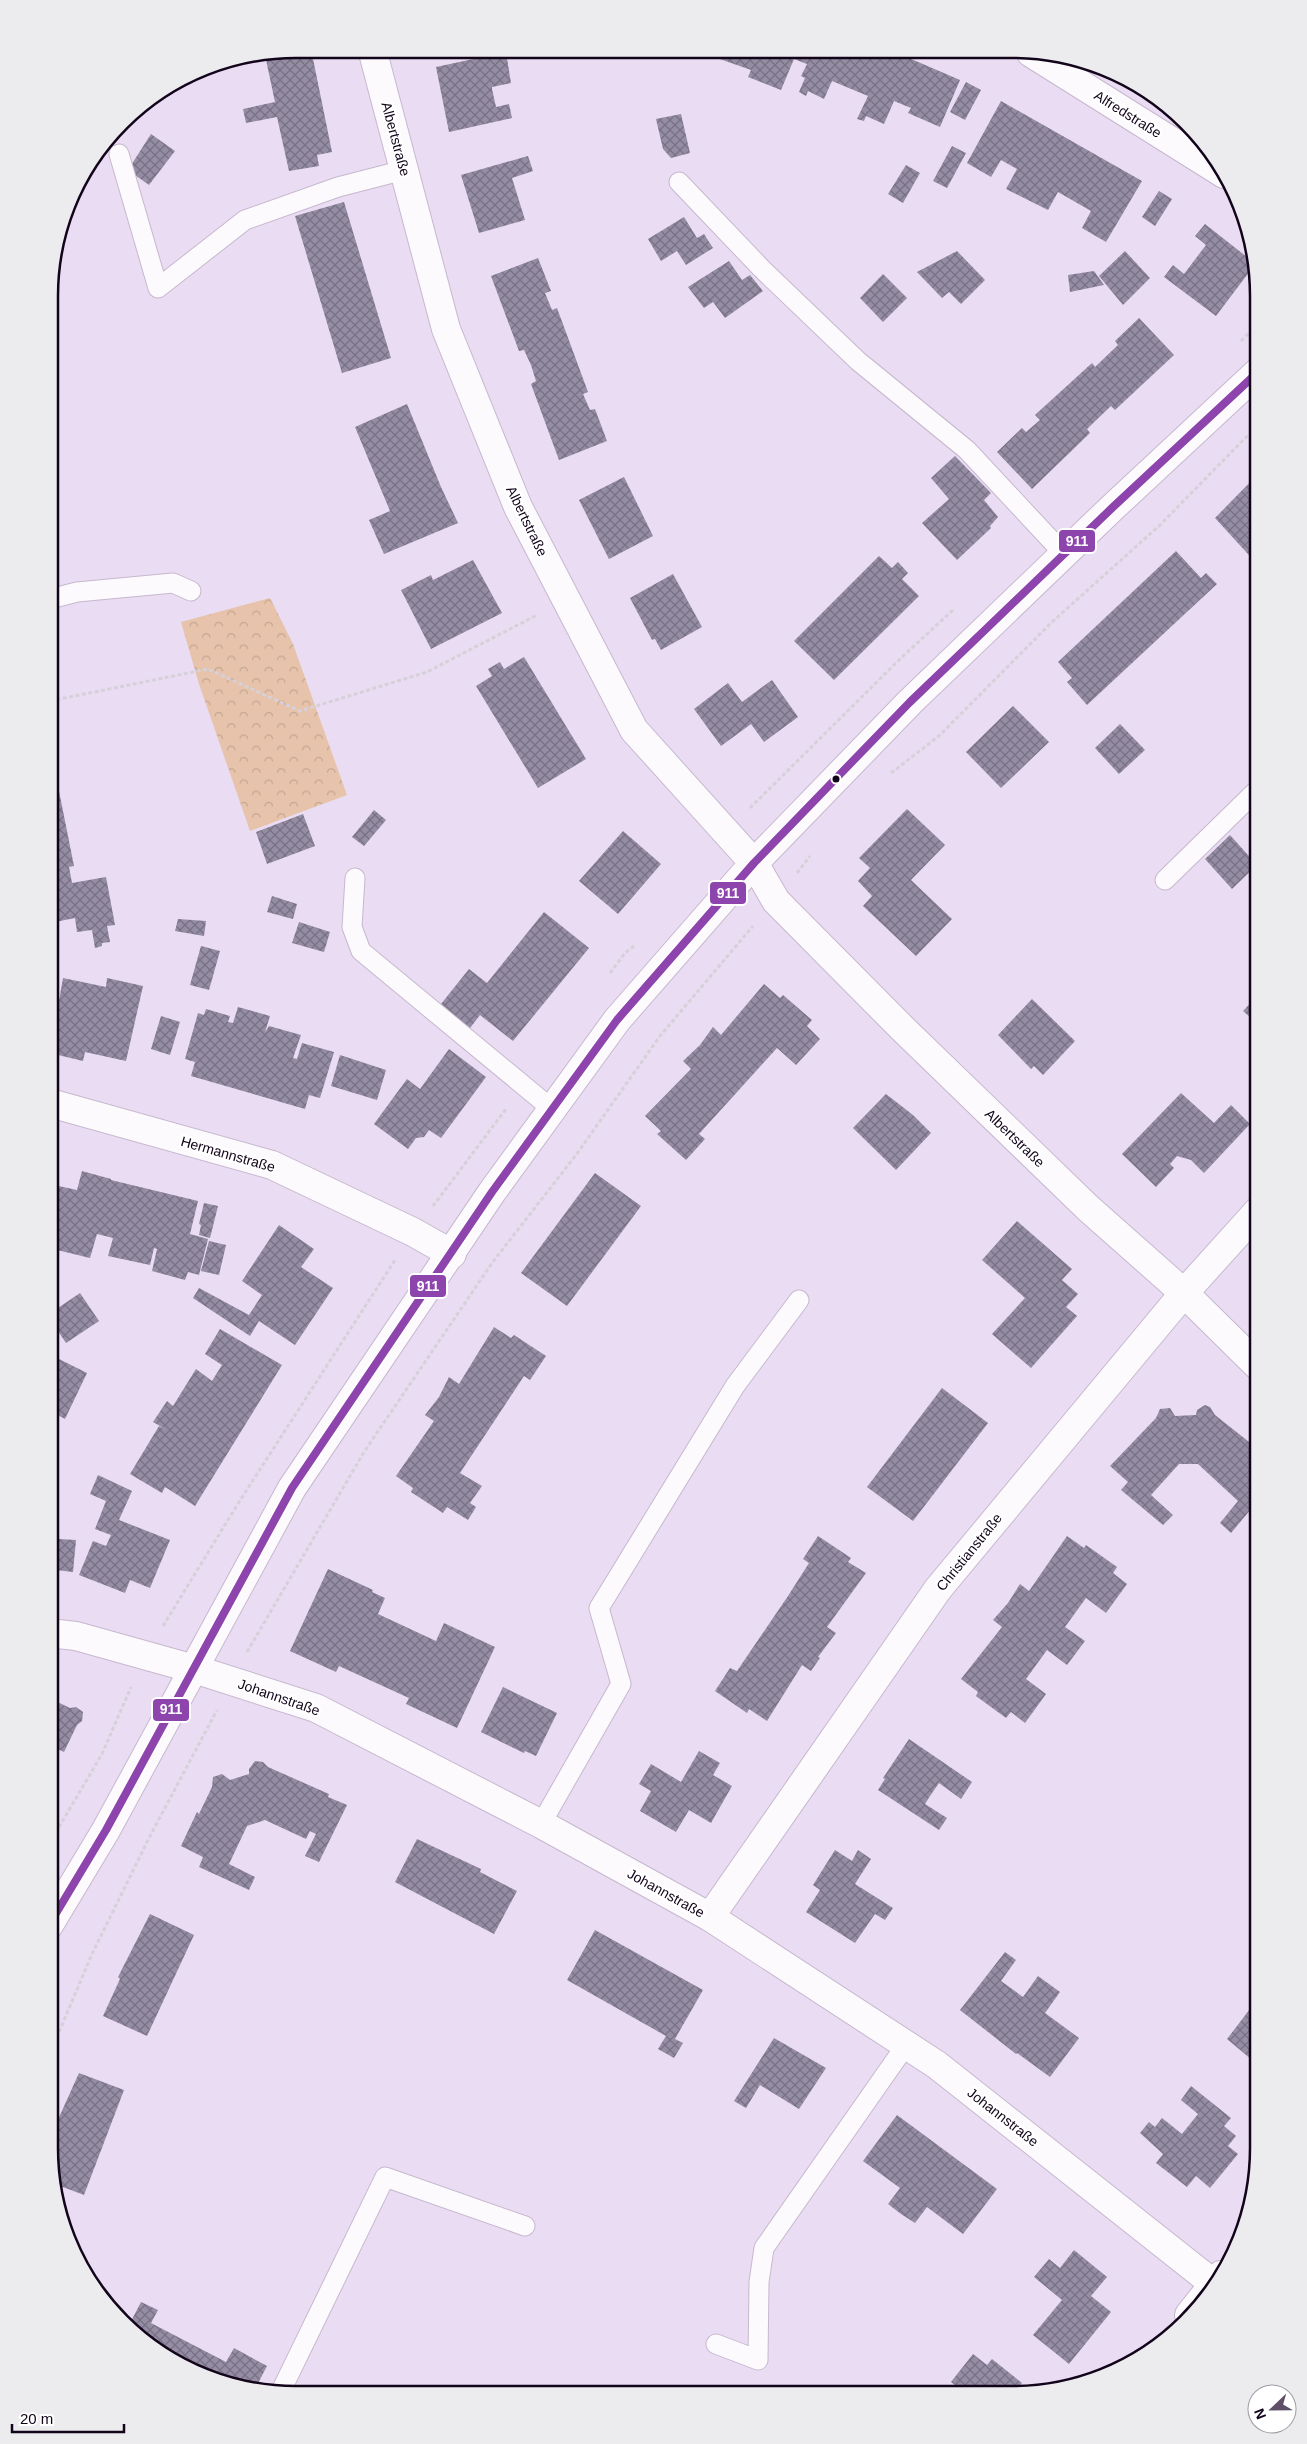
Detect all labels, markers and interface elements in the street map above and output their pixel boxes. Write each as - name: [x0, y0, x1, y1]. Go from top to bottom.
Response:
- street label: Alfredstraße: [1091, 87, 1165, 141]
- street label: Albertstraße: [378, 100, 414, 178]
- street label: Albertstraße: [503, 483, 551, 559]
- line badge: 911: [1058, 529, 1096, 553]
- text: 911: [1066, 533, 1089, 549]
- unlabelled marker: [831, 774, 841, 784]
- line badge: 911: [709, 881, 747, 905]
- text: 911: [717, 885, 740, 901]
- street label: Albertstraße: [982, 1106, 1048, 1170]
- street label: Hermannstraße: [179, 1133, 277, 1175]
- line badge: 911: [409, 1274, 447, 1298]
- text: 911: [417, 1278, 440, 1294]
- street label: Christianstraße: [933, 1510, 1005, 1594]
- street label: Johannstraße: [236, 1676, 322, 1719]
- line badge: 911: [152, 1698, 190, 1722]
- text: 911: [160, 1701, 183, 1717]
- street label: Johannstraße: [625, 1865, 708, 1921]
- street label: Johannstraße: [964, 2084, 1042, 2150]
- north arrow: [1247, 2384, 1297, 2434]
- scale bar: [12, 2402, 125, 2434]
- text: N: [1251, 2406, 1269, 2422]
- text: 20 m: [20, 2410, 53, 2427]

